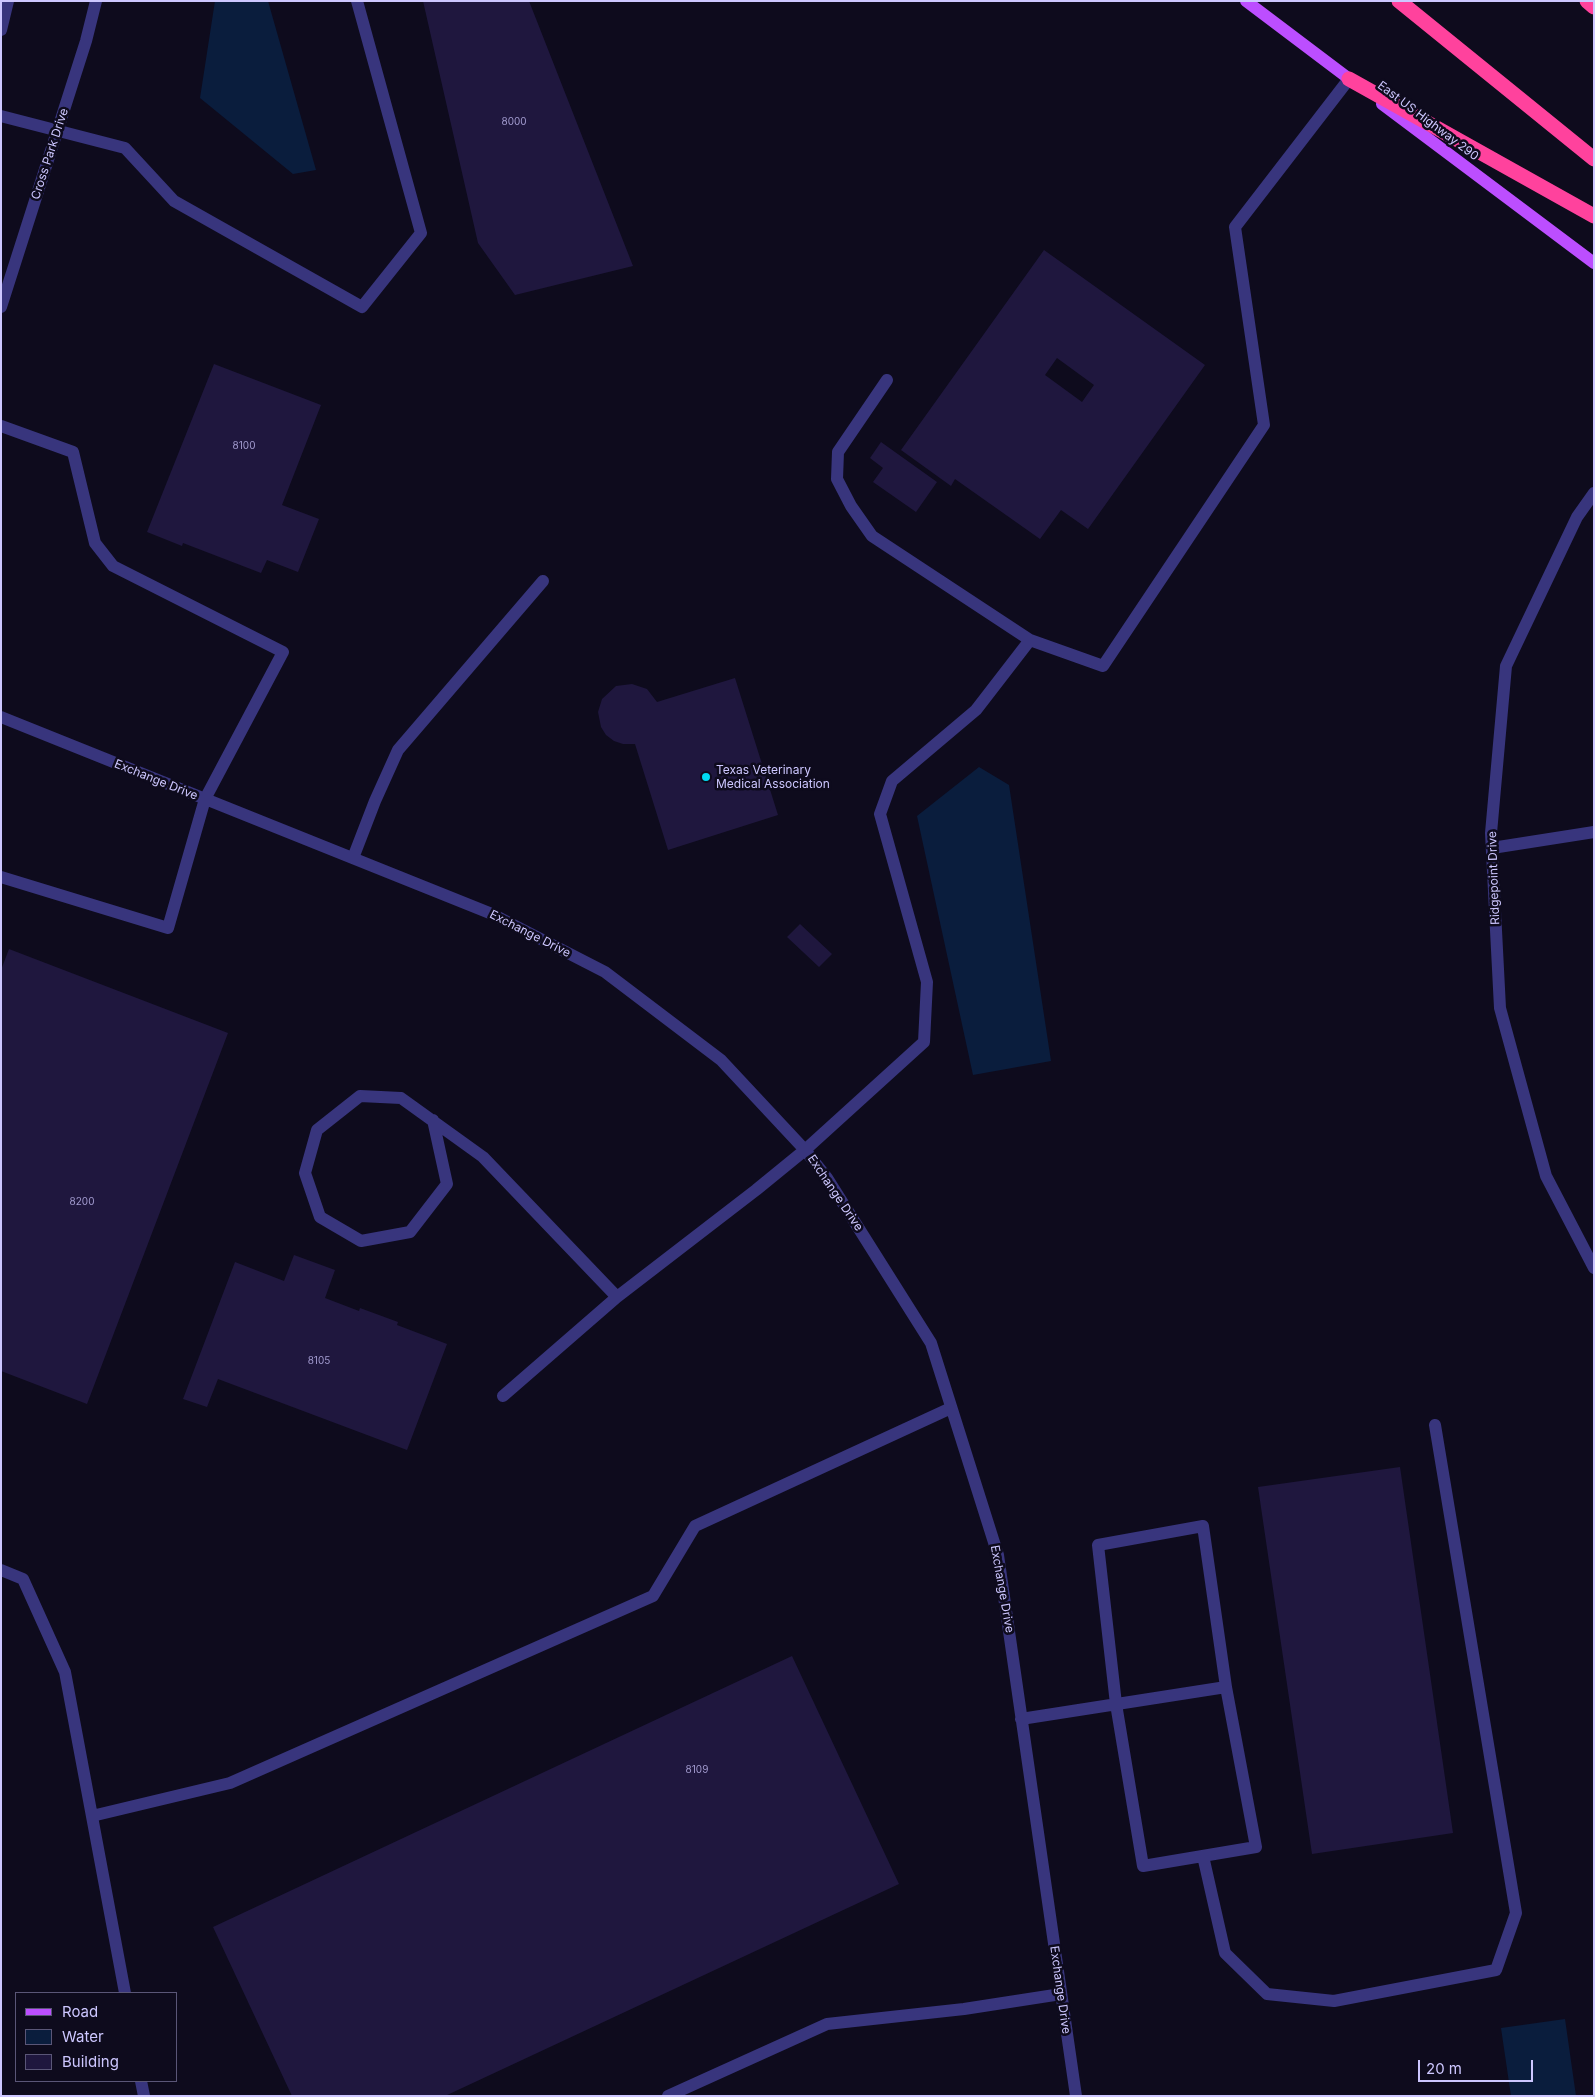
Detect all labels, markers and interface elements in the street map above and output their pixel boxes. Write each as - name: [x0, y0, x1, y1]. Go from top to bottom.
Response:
- street label: East US Highway 290: [1375, 78, 1481, 164]
- street label: Cross Park Drive: [28, 107, 72, 201]
- house number: 8000: [501, 116, 527, 128]
- house number: 8100: [233, 440, 255, 452]
- street label: Exchange Drive: [112, 757, 200, 803]
- place label: Texas Veterinary Medical Association: [716, 763, 830, 791]
- marker: Texas Veterinary Medical Association: [700, 771, 712, 783]
- street label: Ridgepoint Drive: [1485, 831, 1503, 925]
- street label: Exchange Drive: [487, 907, 573, 961]
- street label: Exchange Drive: [804, 1152, 866, 1234]
- house number: 8200: [70, 1196, 94, 1208]
- house number: 8105: [308, 1355, 330, 1367]
- street label: Exchange Drive: [987, 1544, 1017, 1634]
- house number: 8109: [686, 1764, 708, 1776]
- street label: Exchange Drive: [1047, 1945, 1073, 2035]
- legend: [15, 1992, 178, 2082]
- text: Road: [62, 2002, 98, 2021]
- text: Water: [62, 2027, 104, 2046]
- scale bar: [1420, 2050, 1535, 2082]
- text: Building: [62, 2052, 119, 2071]
- text: 20 m: [1426, 2059, 1462, 2078]

